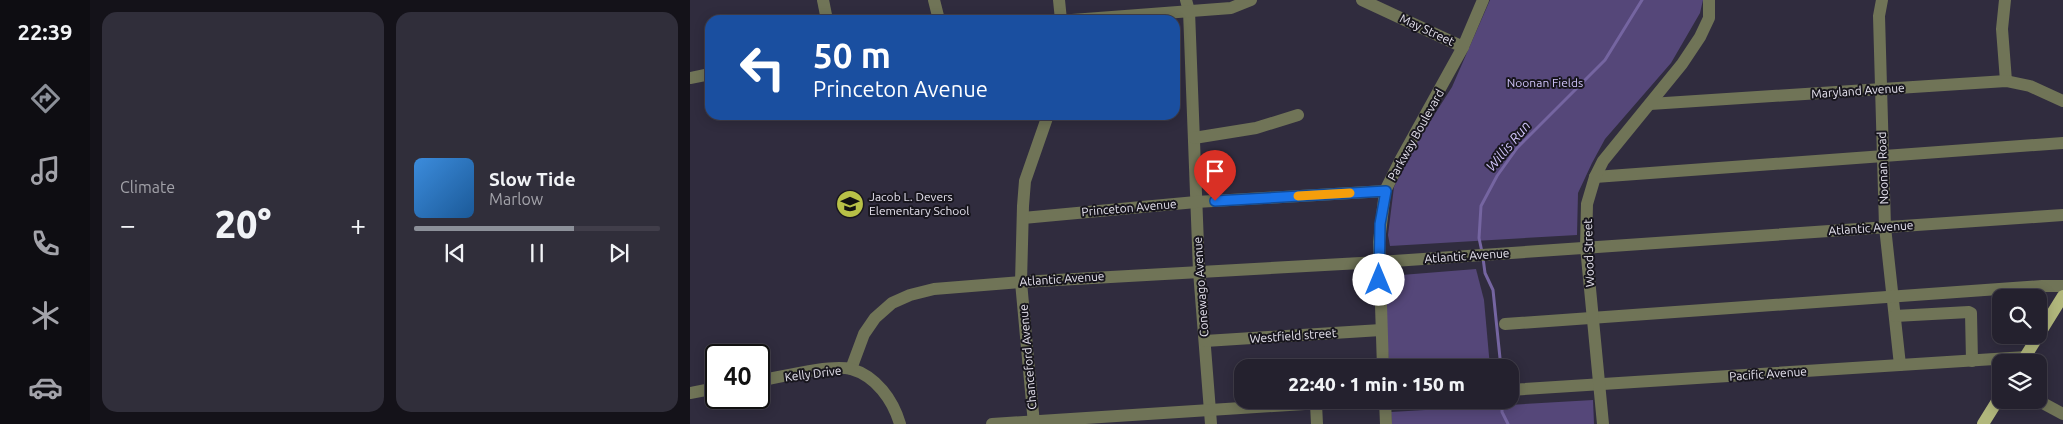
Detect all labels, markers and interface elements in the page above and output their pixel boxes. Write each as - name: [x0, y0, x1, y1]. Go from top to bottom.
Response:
- street label: May Street: [1398, 11, 1457, 48]
- text: 22:39: [17, 19, 73, 44]
- icon: left: [730, 35, 795, 100]
- text: 50 m: [813, 35, 891, 75]
- text: Princeton Avenue: [813, 76, 988, 101]
- park label: Noonan Fields: [1507, 76, 1583, 89]
- icon: directions: [28, 81, 63, 116]
- street label: Maryland Avenue: [1811, 81, 1905, 100]
- street label: Parkway Boulevard: [1385, 87, 1446, 183]
- water label: Willis Run: [1482, 118, 1534, 174]
- street label: Noonan Road: [1875, 131, 1890, 205]
- pin: [1194, 150, 1236, 201]
- icon: music: [28, 153, 63, 188]
- icon: arrive: [1201, 157, 1229, 185]
- text: Slow Tide: [489, 168, 576, 190]
- text: Climate: [120, 178, 175, 196]
- school or university icon: Jacob L. Devers Elementary School: [835, 189, 865, 219]
- text: Marlow: [489, 190, 543, 208]
- place label: Jacob L. Devers Elementary School: [869, 190, 969, 217]
- street label: Princeton Avenue: [1081, 197, 1177, 218]
- text: 20°: [215, 203, 271, 245]
- text: −: [120, 209, 136, 240]
- text: +: [350, 209, 366, 240]
- street label: Wood Street: [1581, 218, 1596, 287]
- street label: Atlantic Avenue: [1828, 218, 1914, 237]
- icon: phone: [28, 226, 63, 261]
- street label: Conewago Avenue: [1191, 237, 1210, 338]
- icon: previous: [441, 239, 469, 267]
- icon: pause: [523, 239, 551, 267]
- icon: next: [605, 239, 633, 267]
- street label: Atlantic Avenue: [1424, 246, 1510, 265]
- position arrow: [1352, 253, 1404, 305]
- street label: Atlantic Avenue: [1019, 269, 1105, 288]
- map controls: [1992, 289, 2047, 409]
- button: search: [1992, 289, 2047, 344]
- icon: climate: [28, 298, 63, 333]
- street label: Chanceford Avenue: [1016, 304, 1039, 410]
- street label: Westfield street: [1249, 326, 1337, 345]
- speed limit sign: 40: [705, 344, 770, 409]
- button: layers: [1992, 354, 2047, 409]
- street label: Kelly Drive: [784, 364, 842, 383]
- street label: Pacific Avenue: [1729, 364, 1807, 383]
- icon: car: [28, 370, 63, 405]
- text: 22:40 · 1 min · 150 m: [1288, 373, 1465, 395]

